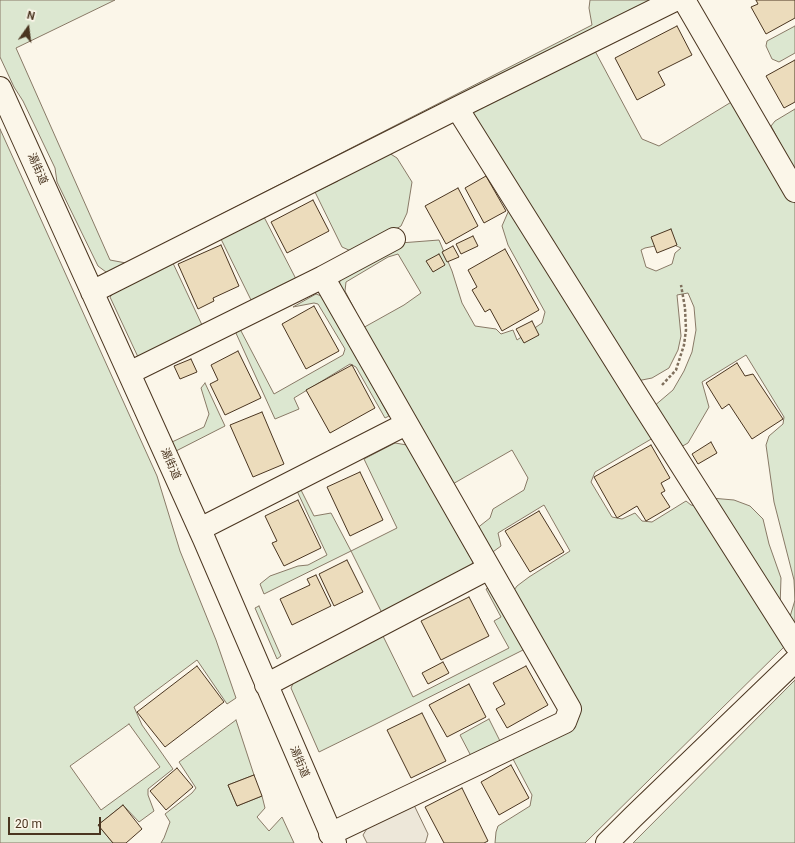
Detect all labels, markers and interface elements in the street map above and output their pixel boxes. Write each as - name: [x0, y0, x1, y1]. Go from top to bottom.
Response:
- north arrow: [8, 8, 48, 48]
- text: N: [26, 9, 36, 23]
- street label: 湯街道: [24, 151, 50, 187]
- street label: 湯街道: [157, 446, 183, 482]
- street label: 湯街道: [286, 744, 312, 780]
- scale bar: [10, 809, 103, 835]
- text: 20 m: [15, 817, 42, 831]

